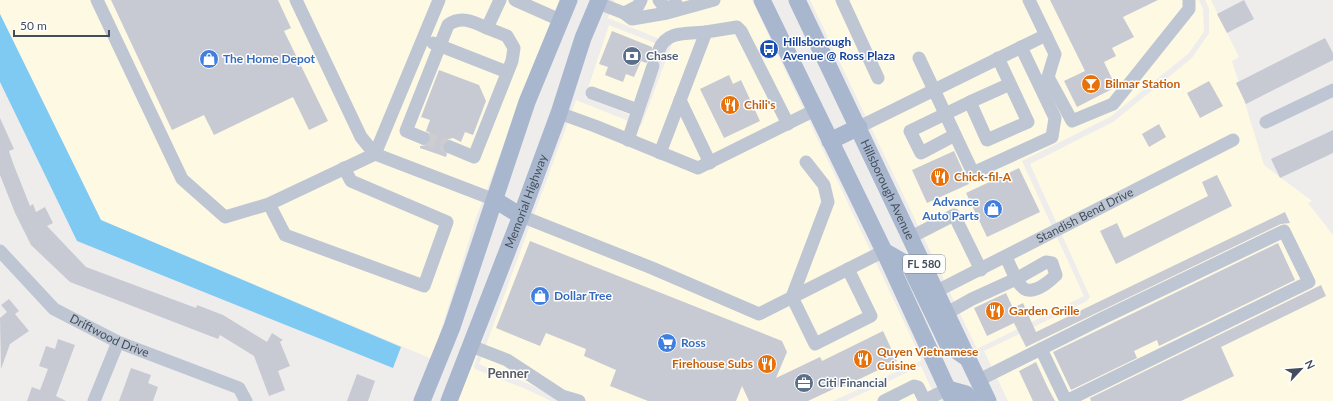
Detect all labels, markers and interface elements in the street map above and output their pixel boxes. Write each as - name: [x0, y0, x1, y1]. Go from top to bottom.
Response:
- scale bar: [14, 12, 109, 38]
- text: 50 m: [20, 18, 47, 33]
- place label: Hillsborough Avenue @ Ross Plaza: [782, 34, 895, 63]
- bus stop icon: Hillsborough Avenue @ Ross Plaza: [758, 38, 780, 60]
- bank icon: Chase: [621, 45, 643, 67]
- shop icon: The Home Depot: [198, 48, 220, 70]
- place label: Chase: [646, 48, 679, 63]
- place label: The Home Depot: [223, 51, 316, 66]
- bar icon: Bilmar Station: [1080, 73, 1102, 95]
- place label: Bilmar Station: [1105, 76, 1181, 91]
- restaurant icon: Chili's: [719, 94, 741, 116]
- place label: Chili's: [744, 97, 775, 112]
- street label: Hillsborough Avenue: [857, 137, 918, 242]
- street label: Memorial Highway: [501, 151, 550, 250]
- restaurant icon: Chick-fil-A: [929, 166, 951, 188]
- place label: Chick-fil-A: [954, 169, 1012, 184]
- street label: Standish Bend Drive: [1034, 184, 1136, 246]
- place label: Advance Auto Parts: [921, 194, 980, 223]
- shop icon: Advance Auto Parts: [982, 198, 1004, 220]
- road number: FL 580: [903, 255, 945, 273]
- shop icon: Dollar Tree: [529, 285, 551, 307]
- place label: Dollar Tree: [554, 288, 612, 303]
- restaurant icon: Garden Grille: [984, 300, 1006, 322]
- place label: Garden Grille: [1009, 303, 1080, 318]
- street label: Driftwood Drive: [67, 310, 151, 360]
- supermarket icon: Ross: [656, 332, 678, 354]
- place label: Ross: [681, 335, 706, 350]
- place label: Quyen Vietnamese Cuisine: [877, 344, 979, 373]
- restaurant icon: Quyen Vietnamese Cuisine: [852, 348, 874, 370]
- north arrow: [1281, 349, 1321, 389]
- restaurant icon: Firehouse Subs: [756, 353, 778, 375]
- place label: Firehouse Subs: [672, 356, 753, 371]
- text: N: [1303, 358, 1318, 371]
- district label: Penner: [487, 365, 529, 381]
- office icon: Citi Financial: [793, 372, 815, 394]
- place label: Citi Financial: [818, 375, 887, 390]

